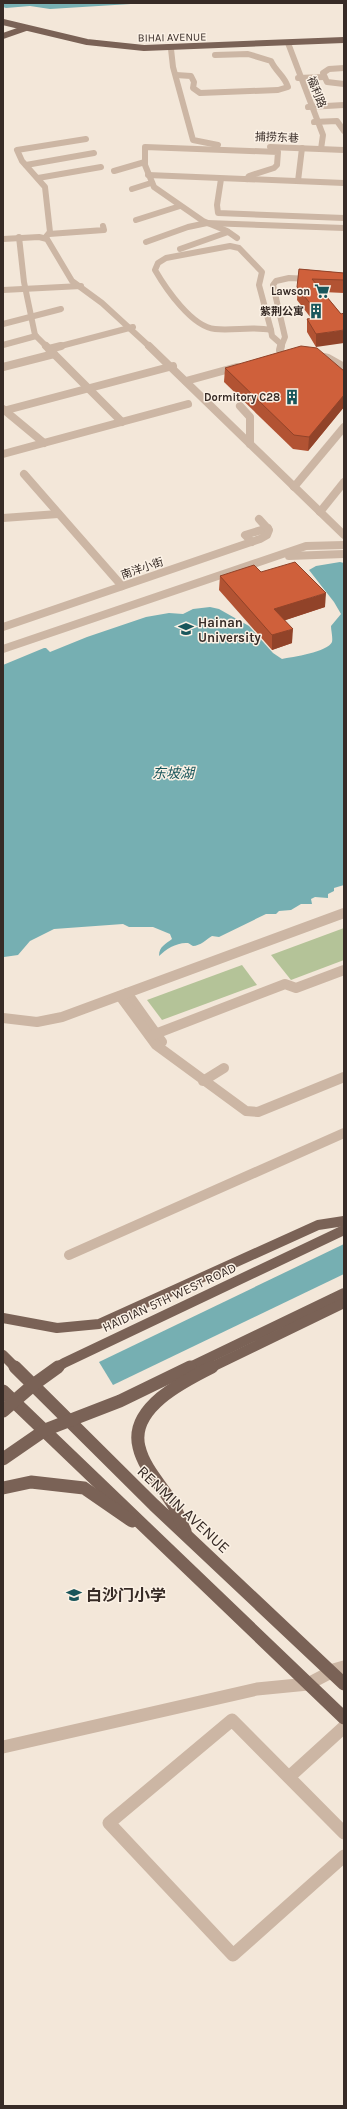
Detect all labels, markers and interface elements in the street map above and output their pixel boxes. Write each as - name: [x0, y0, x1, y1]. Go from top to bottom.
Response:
- street label: BIHAI AVENUE: [138, 30, 206, 45]
- street label: 福利路: [305, 74, 329, 110]
- street label: 捕捞东巷: [255, 130, 299, 145]
- supermarket icon: Lawson: [313, 282, 331, 300]
- place label: Lawson: [271, 285, 310, 298]
- building icon: 紫荆公寓: [307, 302, 325, 320]
- place label: 紫荆公寓: [260, 305, 304, 318]
- building icon: Dormitory C28: [283, 388, 301, 406]
- place label: Dormitory C28: [204, 391, 280, 404]
- street label: 南洋小街: [119, 555, 165, 582]
- place label: Hainan University: [198, 615, 261, 645]
- school or university icon: Hainan University: [177, 620, 195, 638]
- water label: 东坡湖: [152, 765, 196, 782]
- street label: HAIDIAN 5TH WEST ROAD: [100, 1260, 238, 1335]
- street label: RENMIN AVENUE: [133, 1462, 234, 1557]
- school or university icon: 白沙门小学: [65, 1586, 83, 1604]
- place label: 白沙门小学: [86, 1586, 166, 1605]

